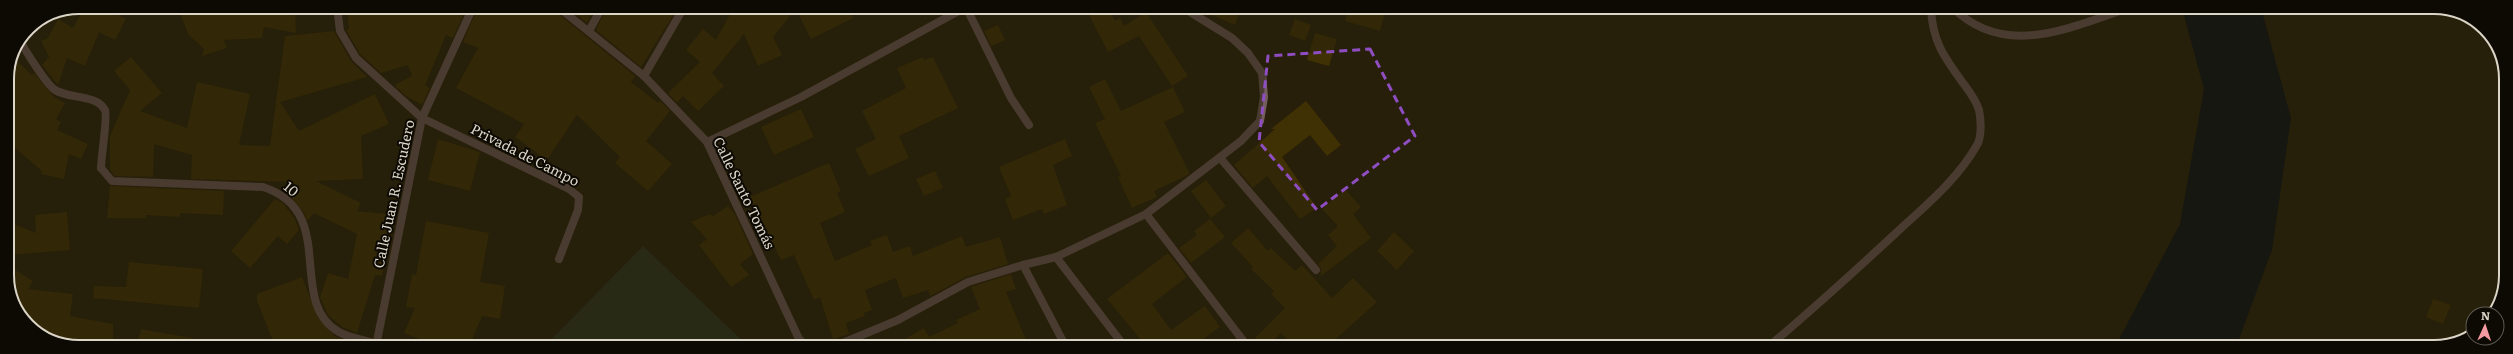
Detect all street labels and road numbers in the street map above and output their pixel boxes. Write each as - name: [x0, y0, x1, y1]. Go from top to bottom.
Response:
- street label: Calle Juan R. Escudero: [368, 118, 419, 270]
- street label: Privada de Campo: [468, 118, 583, 190]
- street label: Calle Santo Tomás: [709, 133, 781, 252]
- street label: 10: [280, 176, 303, 200]

